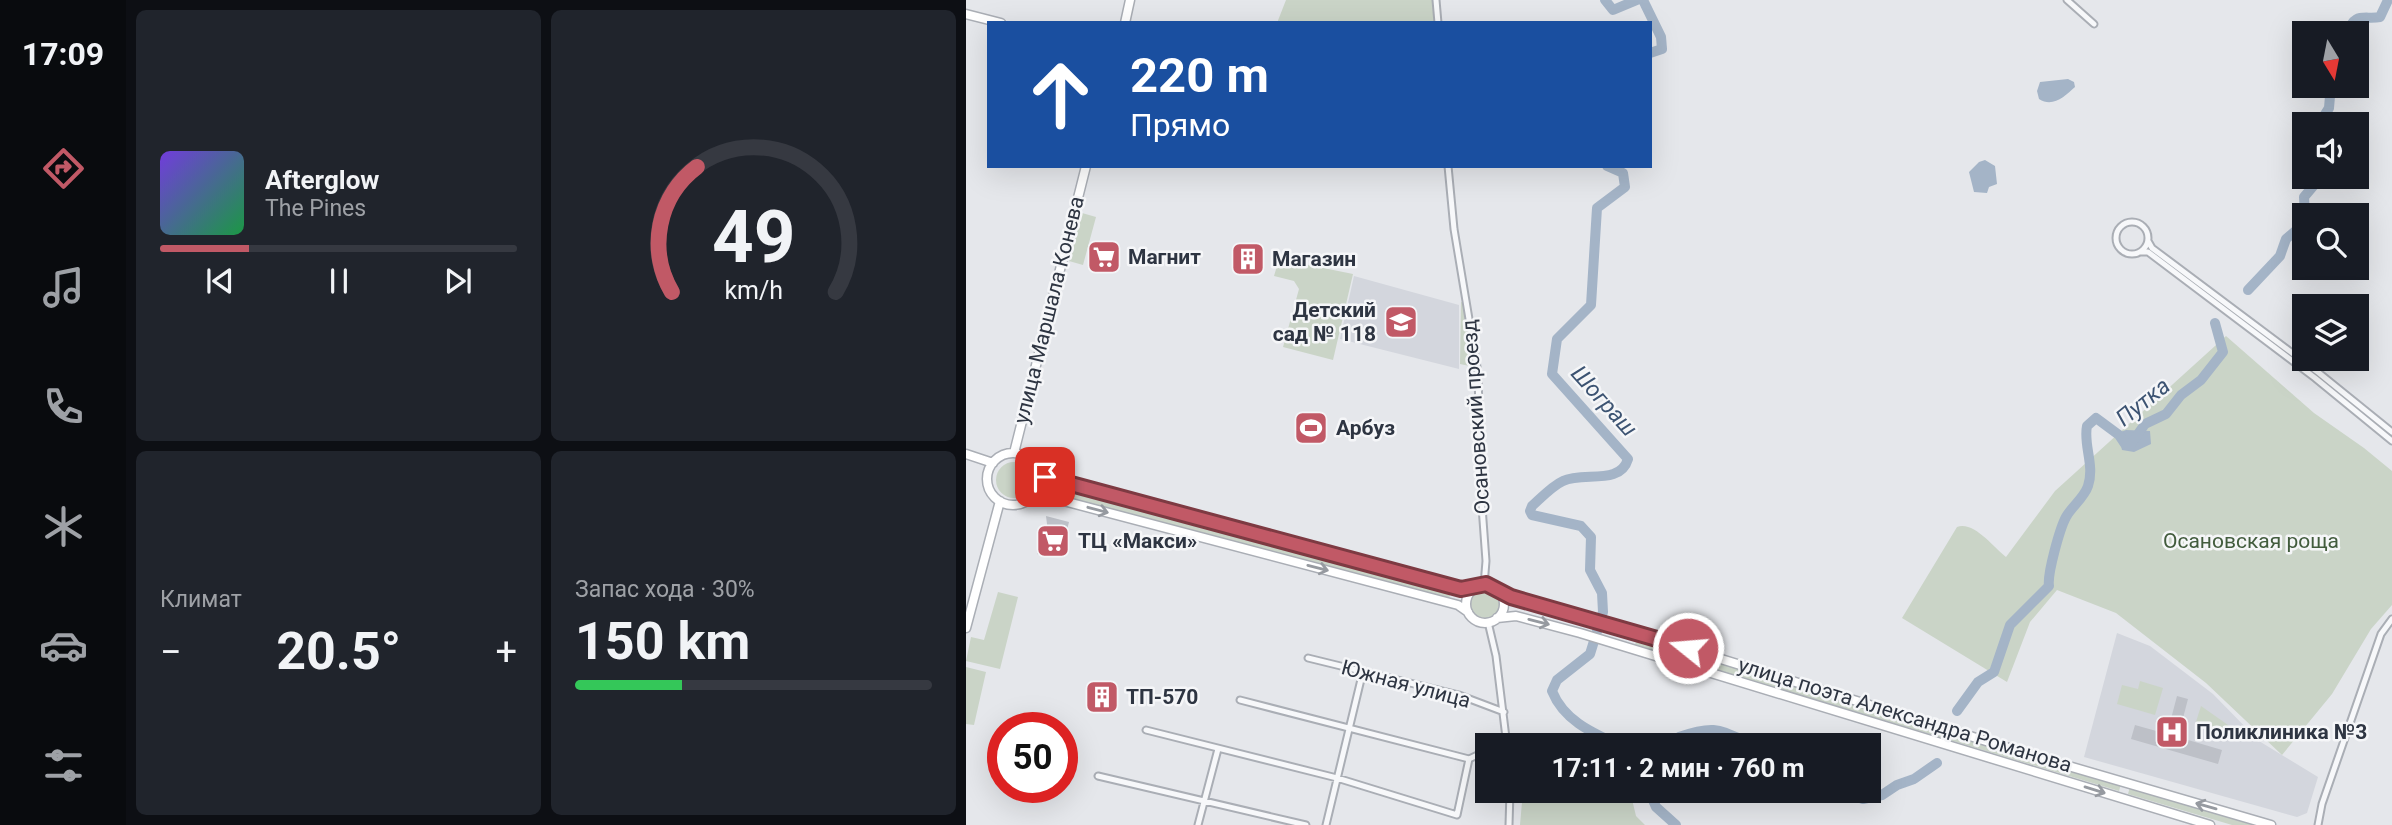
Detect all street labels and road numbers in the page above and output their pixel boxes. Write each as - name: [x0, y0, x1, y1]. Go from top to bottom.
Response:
- street label: улица Маршала Конева: [1009, 194, 1089, 426]
- street label: Осановский проезд: [1457, 319, 1495, 515]
- street label: улица поэта Александра Романова: [1735, 653, 2075, 777]
- street label: Южная улица: [1339, 655, 1473, 713]

